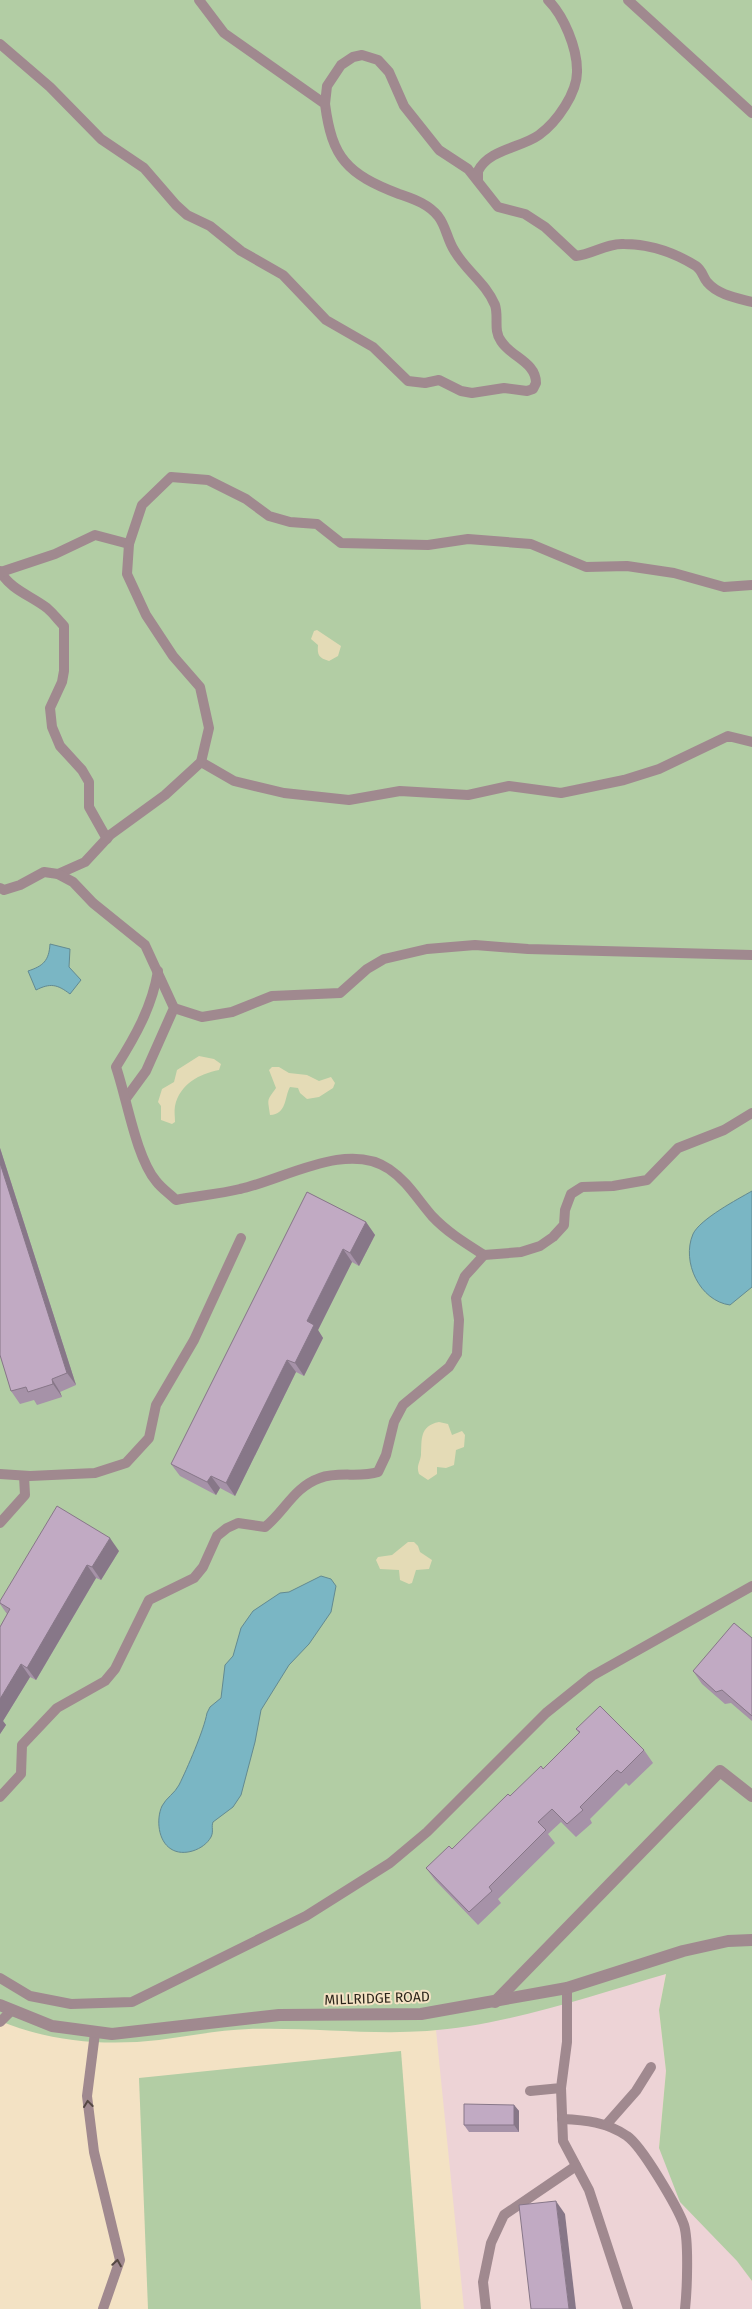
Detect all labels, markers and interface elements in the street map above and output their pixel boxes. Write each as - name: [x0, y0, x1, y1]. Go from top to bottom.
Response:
- street label: MILLRIDGE ROAD: [324, 1988, 430, 2009]
- one-way arrow: [83, 2100, 94, 2108]
- one-way arrow: [112, 2259, 122, 2268]

